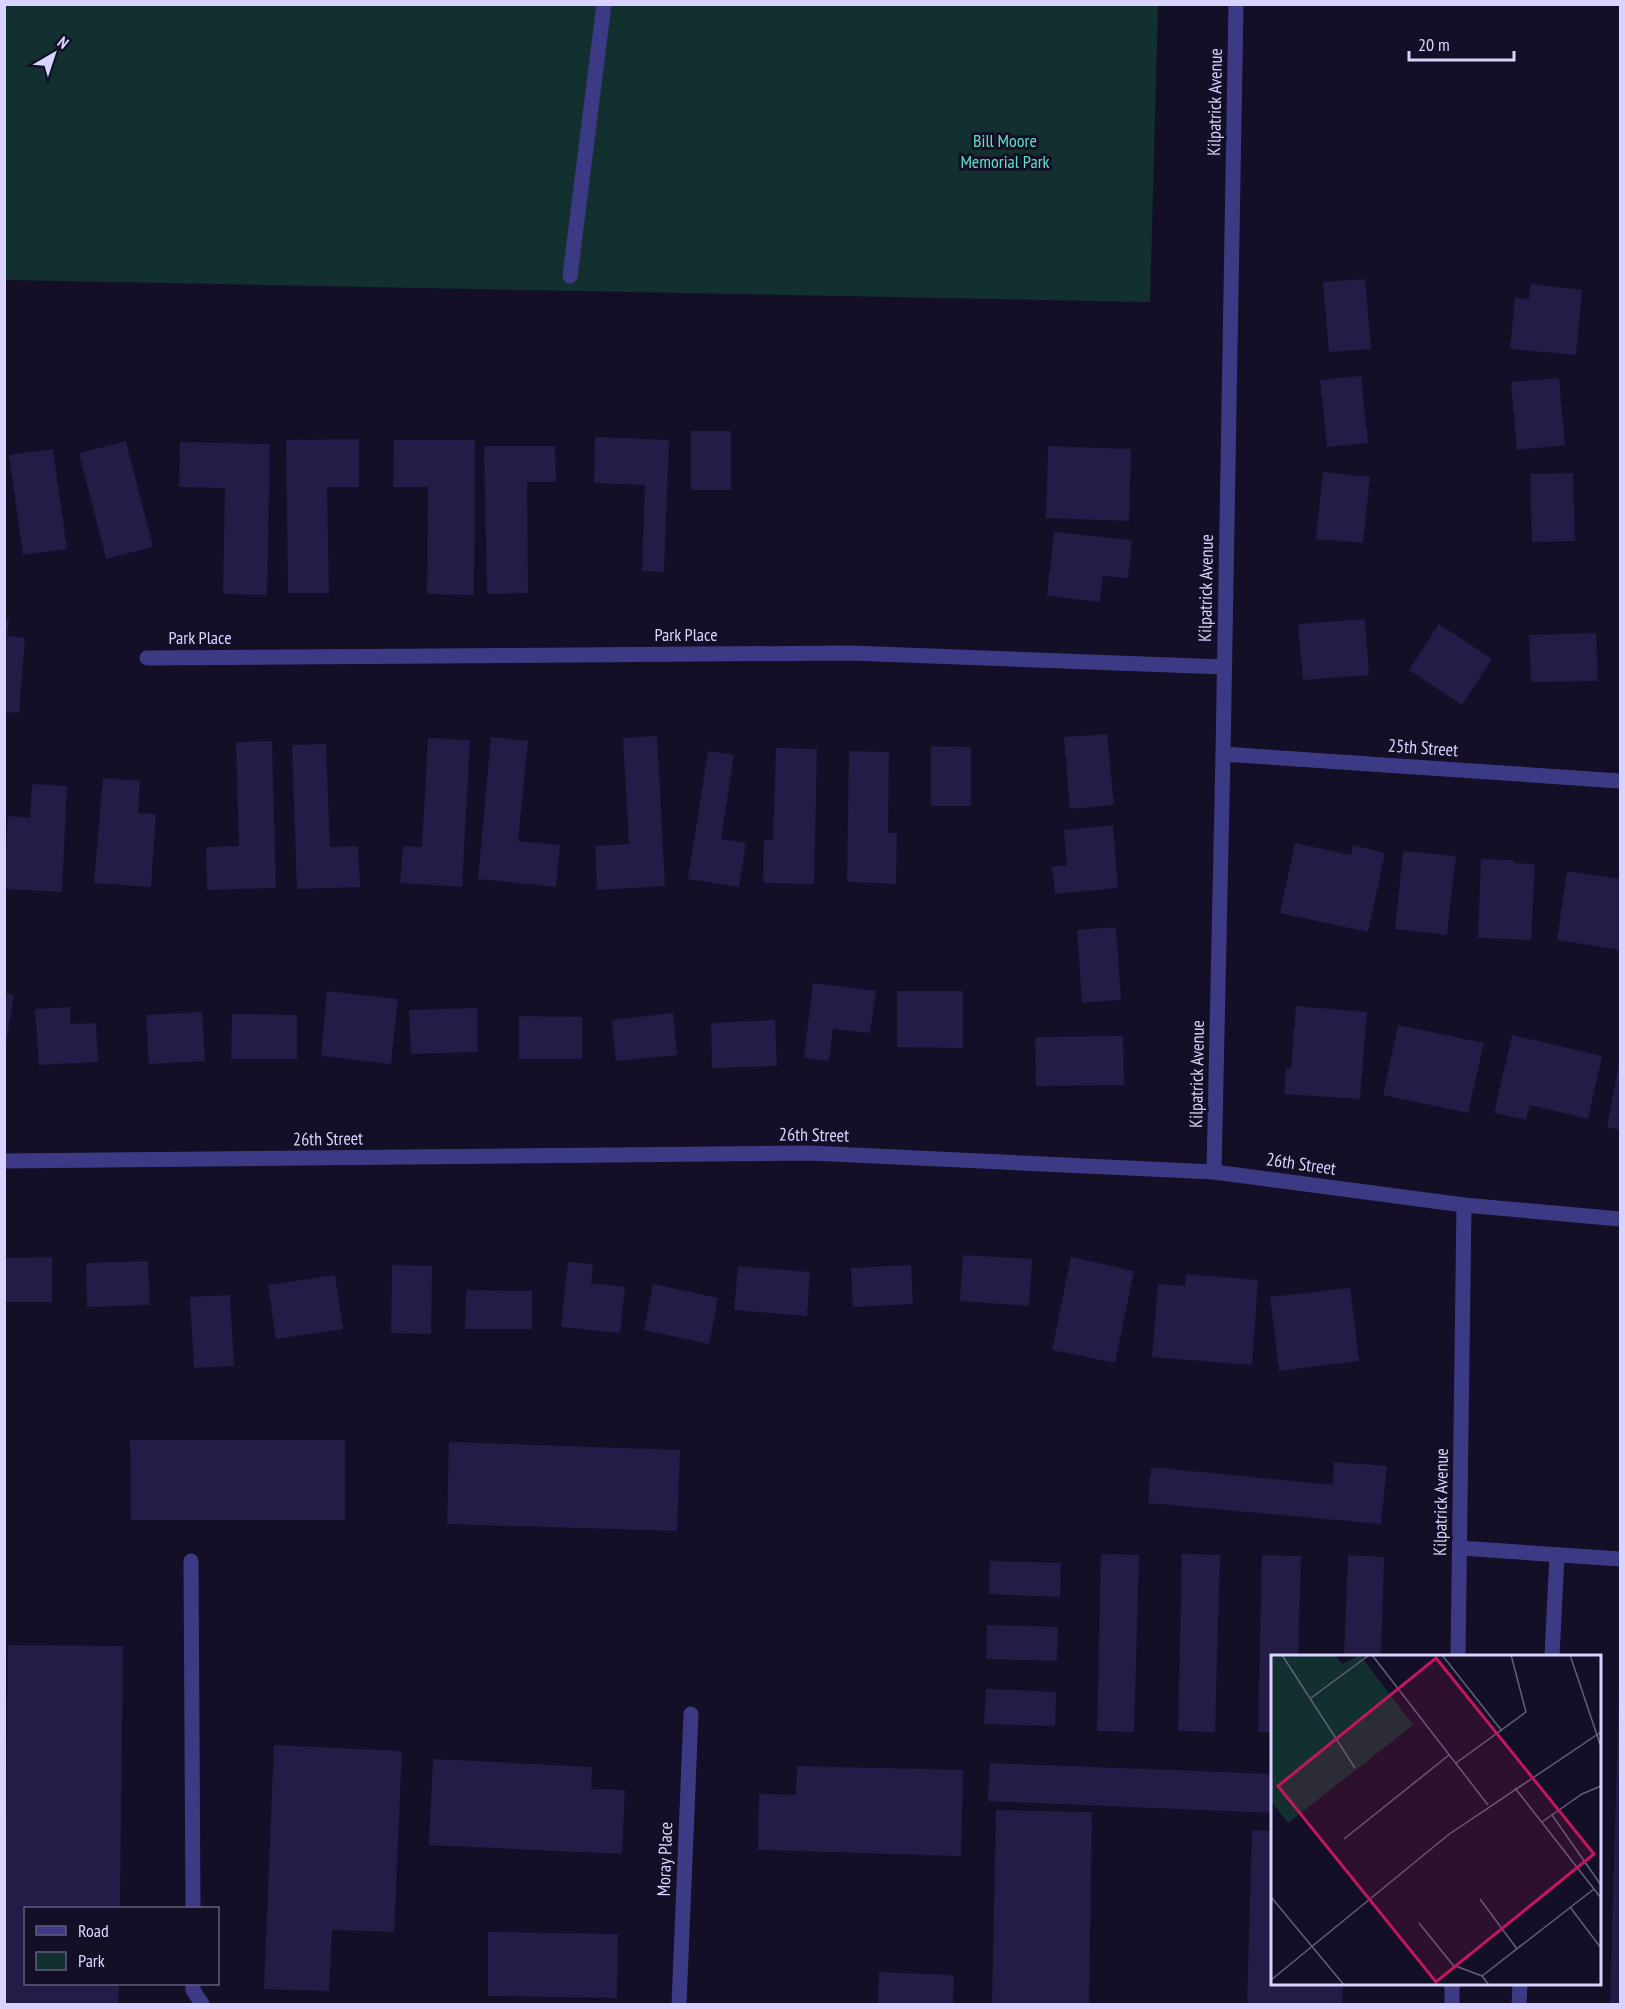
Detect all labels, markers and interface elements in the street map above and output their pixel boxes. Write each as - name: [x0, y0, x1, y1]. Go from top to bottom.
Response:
- north arrow: [24, 24, 84, 84]
- scale bar: [1409, 24, 1514, 62]
- text: N: [54, 32, 73, 53]
- text: 20 m: [1418, 33, 1450, 56]
- street label: Kilpatrick Avenue: [1202, 48, 1227, 156]
- park label: Bill Moore Memorial Park: [960, 129, 1050, 173]
- street label: Kilpatrick Avenue: [1193, 534, 1218, 642]
- street label: Park Place: [654, 623, 718, 646]
- street label: Park Place: [168, 626, 232, 649]
- street label: 25th Street: [1387, 734, 1459, 761]
- street label: Kilpatrick Avenue: [1184, 1020, 1209, 1128]
- street label: 26th Street: [779, 1122, 849, 1147]
- street label: 26th Street: [293, 1126, 363, 1151]
- street label: 26th Street: [1265, 1147, 1337, 1180]
- street label: Kilpatrick Avenue: [1428, 1448, 1453, 1556]
- inset map: [1271, 1655, 1601, 1985]
- street label: Moray Place: [652, 1821, 677, 1897]
- legend: [24, 1907, 219, 1985]
- text: Road: [78, 1919, 109, 1942]
- text: Park: [78, 1949, 105, 1972]

